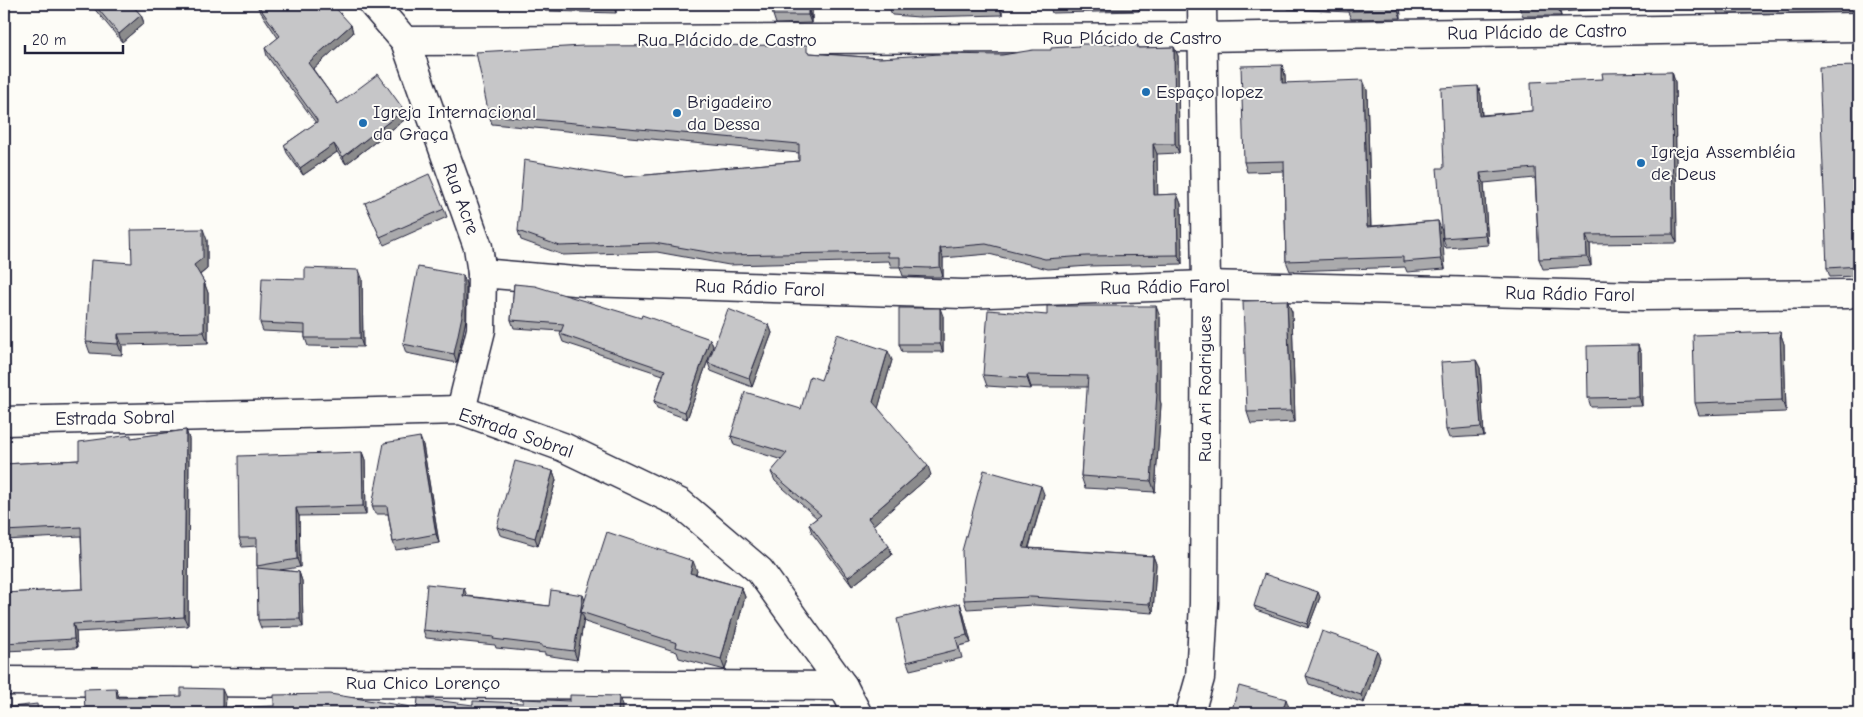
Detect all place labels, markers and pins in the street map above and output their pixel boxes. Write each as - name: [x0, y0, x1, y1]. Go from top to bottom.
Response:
- place label: Espaço lopez: [1156, 81, 1263, 103]
- marker: Espaço lopez: [1140, 86, 1152, 98]
- place label: Brigadeiro da Dessa: [687, 91, 772, 135]
- place label: Igreja Internacional da Graça: [373, 101, 536, 145]
- marker: Brigadeiro da Dessa: [671, 107, 683, 119]
- marker: Igreja Internacional da Graça: [357, 117, 369, 129]
- place label: Igreja Assembléia de Deus: [1651, 141, 1796, 185]
- marker: Igreja Assembléia de Deus: [1635, 157, 1647, 169]

